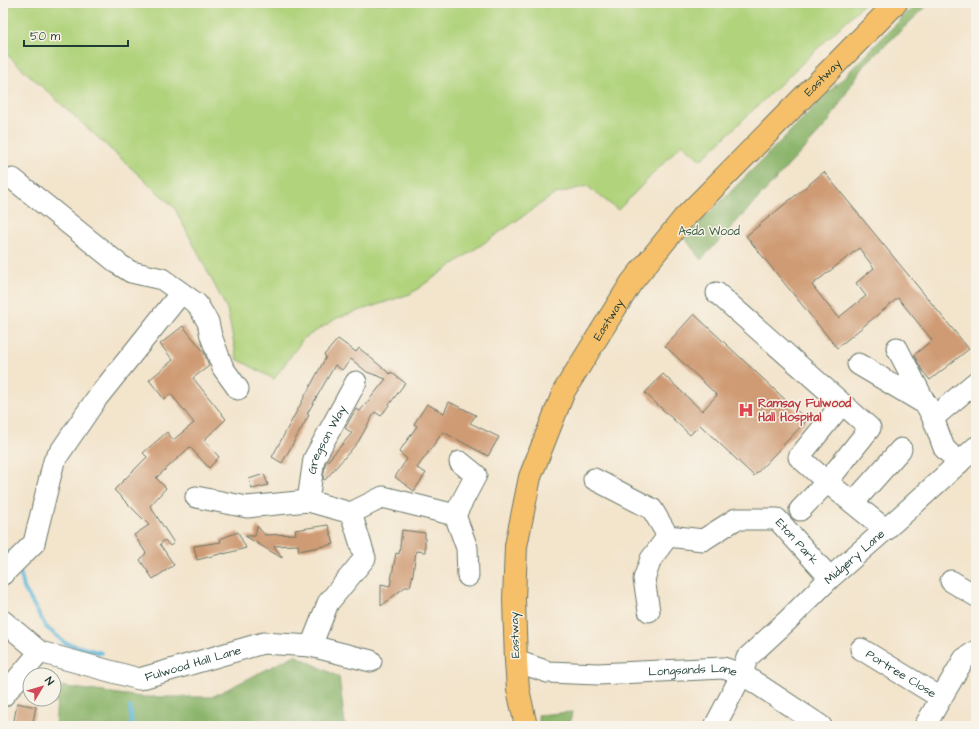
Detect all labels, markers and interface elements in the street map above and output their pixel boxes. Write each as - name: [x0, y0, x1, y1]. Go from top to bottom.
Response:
- scale bar: [24, 22, 128, 48]
- text: 50 m: [30, 28, 61, 45]
- street label: Eastway: [800, 55, 846, 100]
- park label: Asda Wood: [678, 223, 740, 240]
- street label: Eastway: [589, 295, 629, 344]
- place label: Ramsay Fulwood Hall Hospital: [758, 395, 852, 427]
- hospital icon: Ramsay Fulwood Hall Hospital: [737, 401, 755, 419]
- street label: Gregson Way: [303, 402, 351, 475]
- street label: Eton Park: [772, 514, 823, 569]
- street label: Midgery Lane: [820, 525, 889, 588]
- street label: Eastway: [506, 611, 525, 659]
- street label: Fulwood Hall Lane: [143, 641, 243, 685]
- street label: Portree Close: [863, 645, 940, 702]
- street label: Longsands Lane: [648, 659, 740, 681]
- north arrow: [22, 667, 62, 707]
- text: N: [41, 674, 58, 689]

